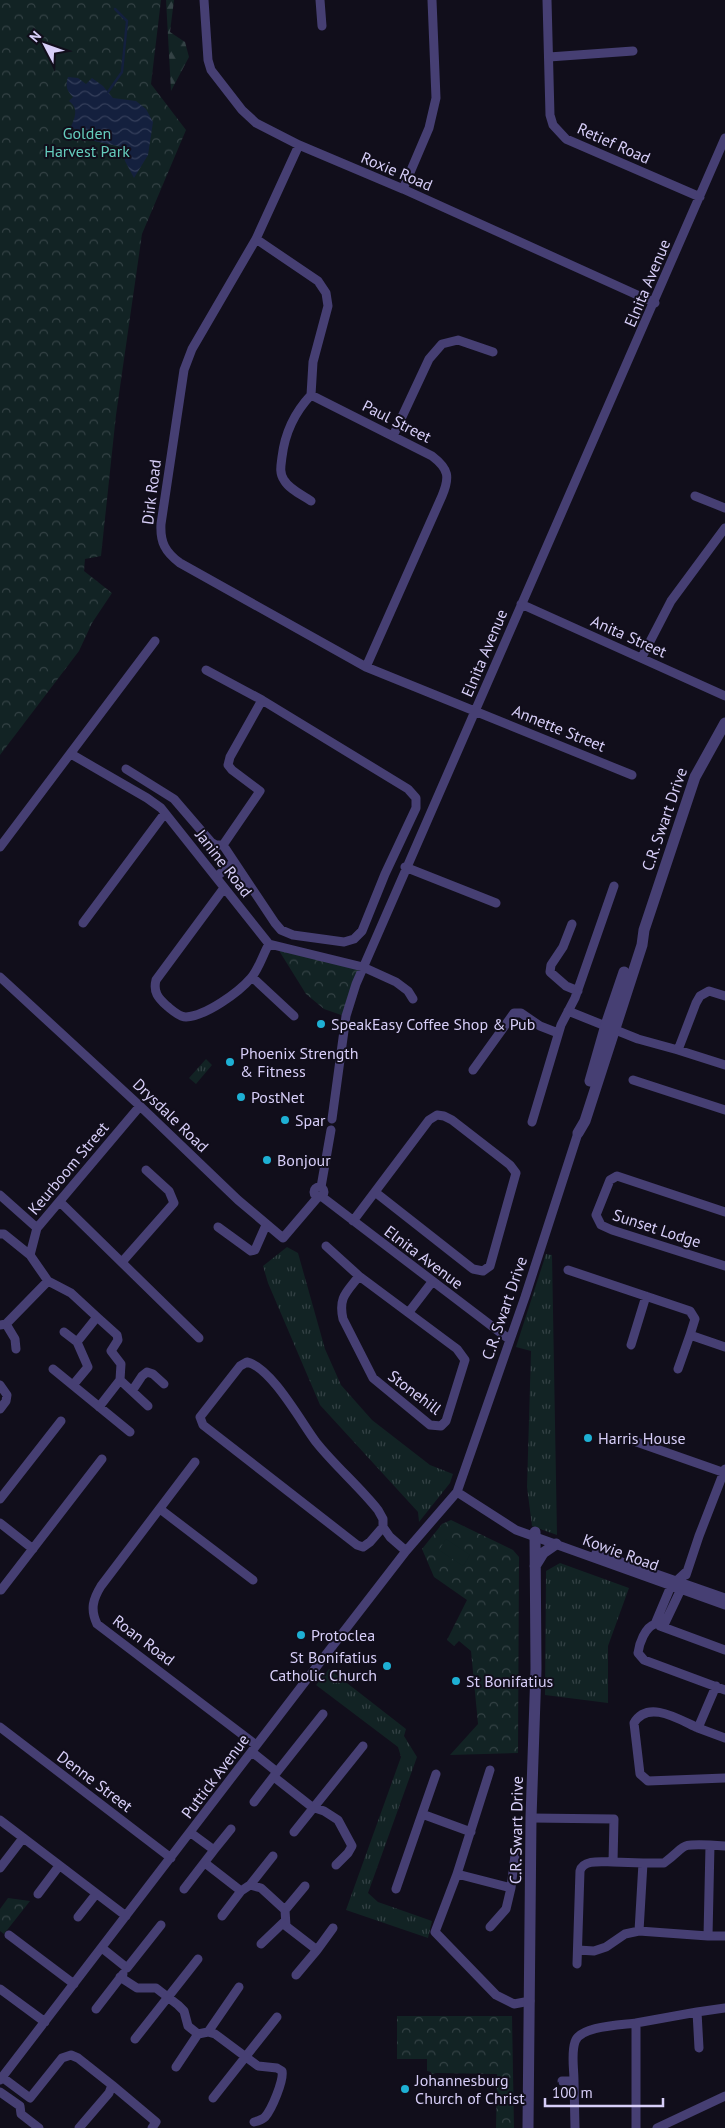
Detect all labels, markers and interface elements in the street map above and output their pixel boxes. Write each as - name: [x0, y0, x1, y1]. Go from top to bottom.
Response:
- north arrow: [20, 20, 70, 70]
- text: N: [25, 27, 45, 46]
- street label: Retief Road: [574, 118, 654, 168]
- park label: Golden Harvest Park: [44, 123, 130, 161]
- street label: Roxie Road: [358, 147, 436, 195]
- street label: Elnita Avenue: [620, 236, 674, 330]
- street label: Paul Street: [359, 395, 435, 447]
- street label: Dirk Road: [137, 458, 165, 526]
- street label: Elnita Avenue: [457, 606, 511, 700]
- street label: Anita Street: [588, 610, 671, 662]
- street label: Annette Street: [509, 700, 609, 756]
- street label: C.R. Swart Drive: [637, 765, 691, 873]
- street label: Janine Road: [191, 824, 257, 901]
- place label: SpeakEasy Coffee Shop & Pub: [331, 1014, 535, 1034]
- marker: SpeakEasy Coffee Shop & Pub: [315, 1018, 327, 1030]
- place label: Phoenix Strength & Fitness: [240, 1043, 358, 1081]
- marker: Phoenix Strength & Fitness: [224, 1056, 236, 1068]
- street label: Drysdale Road: [129, 1074, 213, 1156]
- place label: PostNet: [251, 1087, 305, 1107]
- marker: PostNet: [235, 1091, 247, 1103]
- place label: Spar: [295, 1110, 326, 1130]
- marker: Spar: [279, 1114, 291, 1126]
- street label: Keurboom Street: [23, 1117, 113, 1219]
- place label: Bonjour: [277, 1150, 331, 1170]
- marker: Bonjour: [261, 1154, 273, 1166]
- street label: Sunset Lodge: [610, 1204, 704, 1252]
- street label: Elnita Avenue: [381, 1221, 467, 1293]
- street label: C.R. Swart Drive: [477, 1254, 531, 1362]
- street label: Stonehill: [384, 1365, 446, 1419]
- place label: Harris House: [598, 1428, 686, 1448]
- marker: Harris House: [582, 1432, 594, 1444]
- street label: Kowie Road: [580, 1529, 662, 1575]
- street label: Roan Road: [109, 1610, 179, 1670]
- place label: Protoclea: [311, 1625, 375, 1645]
- marker: Protoclea: [295, 1629, 307, 1641]
- place label: St Bonifatius Catholic Church: [269, 1647, 377, 1685]
- marker: St Bonifatius Catholic Church: [381, 1660, 393, 1672]
- place label: St Bonifatius: [466, 1671, 554, 1691]
- marker: St Bonifatius: [450, 1675, 462, 1687]
- street label: Puttick Avenue: [177, 1730, 253, 1822]
- street label: Denne Street: [53, 1746, 137, 1816]
- street label: C.R. Swart Drive: [505, 1776, 527, 1884]
- place label: Johannesburg Church of Christ: [414, 2070, 525, 2108]
- scale bar: [545, 2076, 662, 2108]
- marker: Johannesburg Church of Christ: [399, 2083, 411, 2095]
- text: 100 m: [552, 2083, 593, 2102]

